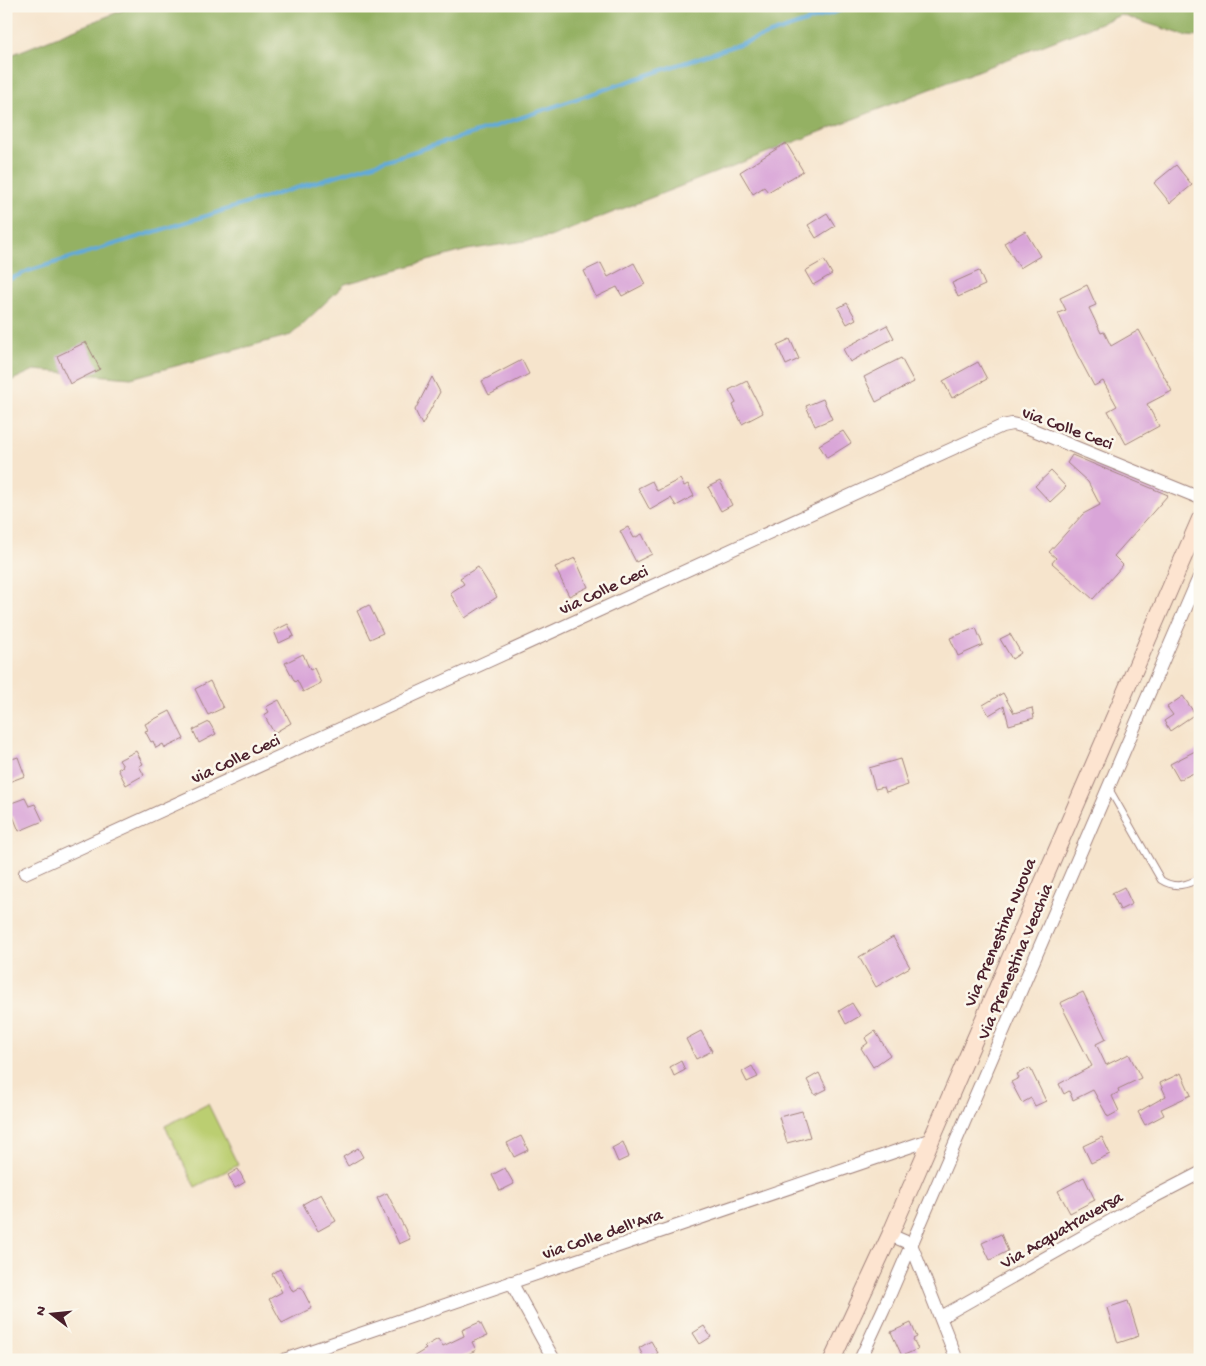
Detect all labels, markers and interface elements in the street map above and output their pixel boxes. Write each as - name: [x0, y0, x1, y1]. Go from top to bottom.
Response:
- street label: via Colle Ceci: [1019, 403, 1116, 456]
- street label: via Colle Ceci: [556, 561, 652, 621]
- street label: via Colle Ceci: [188, 730, 284, 790]
- street label: Via Prenestina Nuova: [960, 854, 1043, 1012]
- street label: Via Prenestina Vecchia: [974, 880, 1059, 1044]
- street label: Via Acquatraversa: [996, 1187, 1128, 1275]
- street label: via Colle dell'Ara: [540, 1205, 667, 1266]
- north arrow: [28, 1288, 78, 1338]
- text: N: [32, 1304, 51, 1318]

